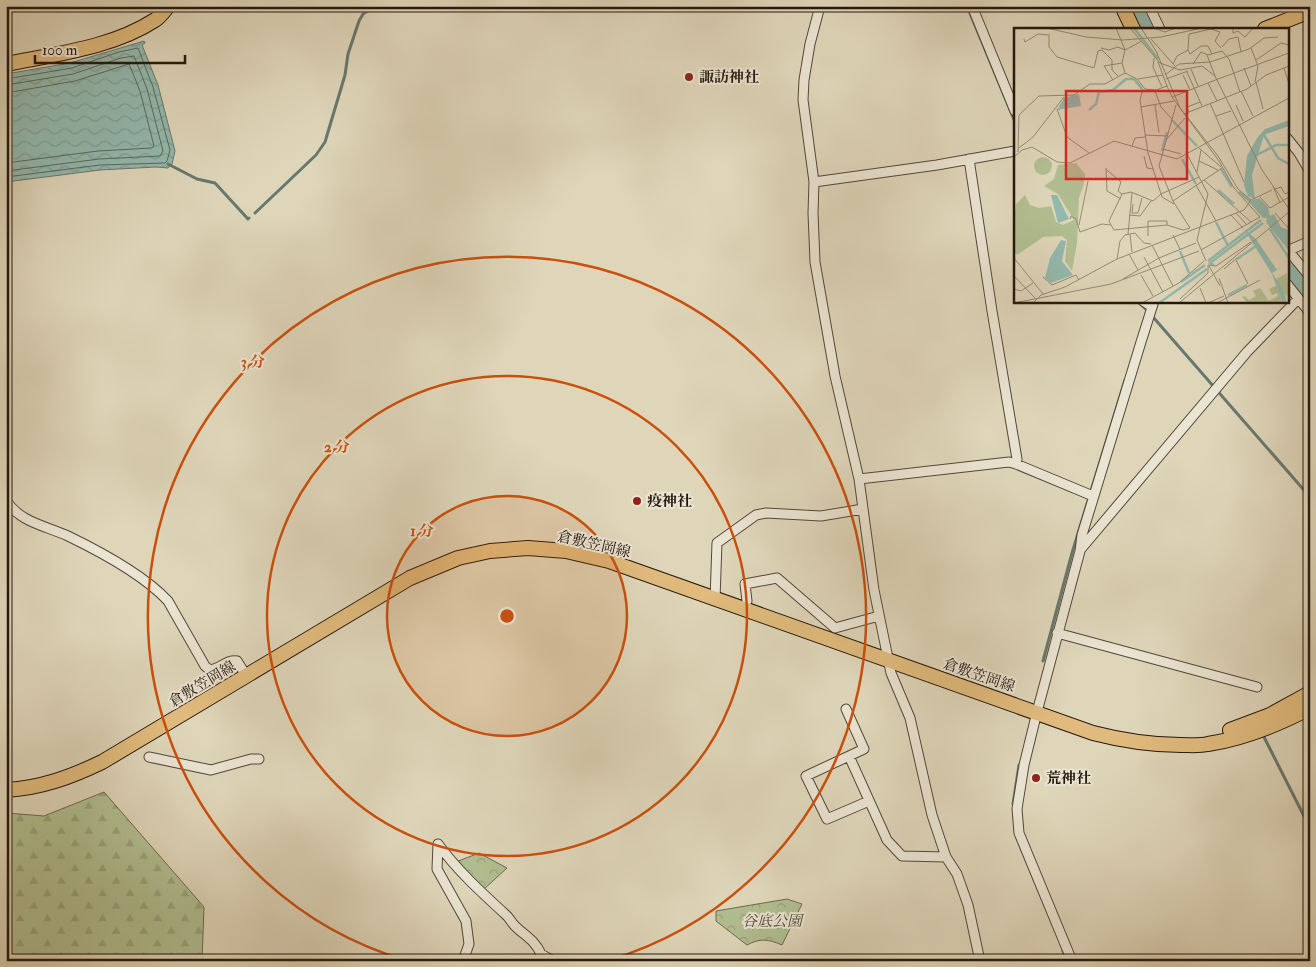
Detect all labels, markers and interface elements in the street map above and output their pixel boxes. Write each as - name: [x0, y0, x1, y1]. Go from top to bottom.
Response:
- inset map: [1014, 28, 1288, 302]
- scale bar: [35, 32, 185, 64]
- text: 100 m: [42, 41, 78, 60]
- place label: 諏訪神社: [699, 68, 759, 87]
- marker: 諏訪神社: [683, 71, 695, 83]
- text: 3 分: [241, 353, 265, 372]
- text: 2 分: [324, 438, 350, 457]
- place label: 疫神社: [647, 492, 692, 511]
- marker: 疫神社: [631, 495, 643, 507]
- text: 1 分: [410, 522, 434, 541]
- street label: 倉敷笠岡線: [555, 527, 633, 562]
- centre of rings: [498, 607, 516, 625]
- street label: 倉敷笠岡線: [940, 654, 1017, 697]
- street label: 倉敷笠岡線: [165, 657, 239, 712]
- place label: 荒神社: [1046, 769, 1091, 788]
- marker: 荒神社: [1030, 772, 1042, 784]
- park label: 谷底公園: [742, 912, 805, 931]

